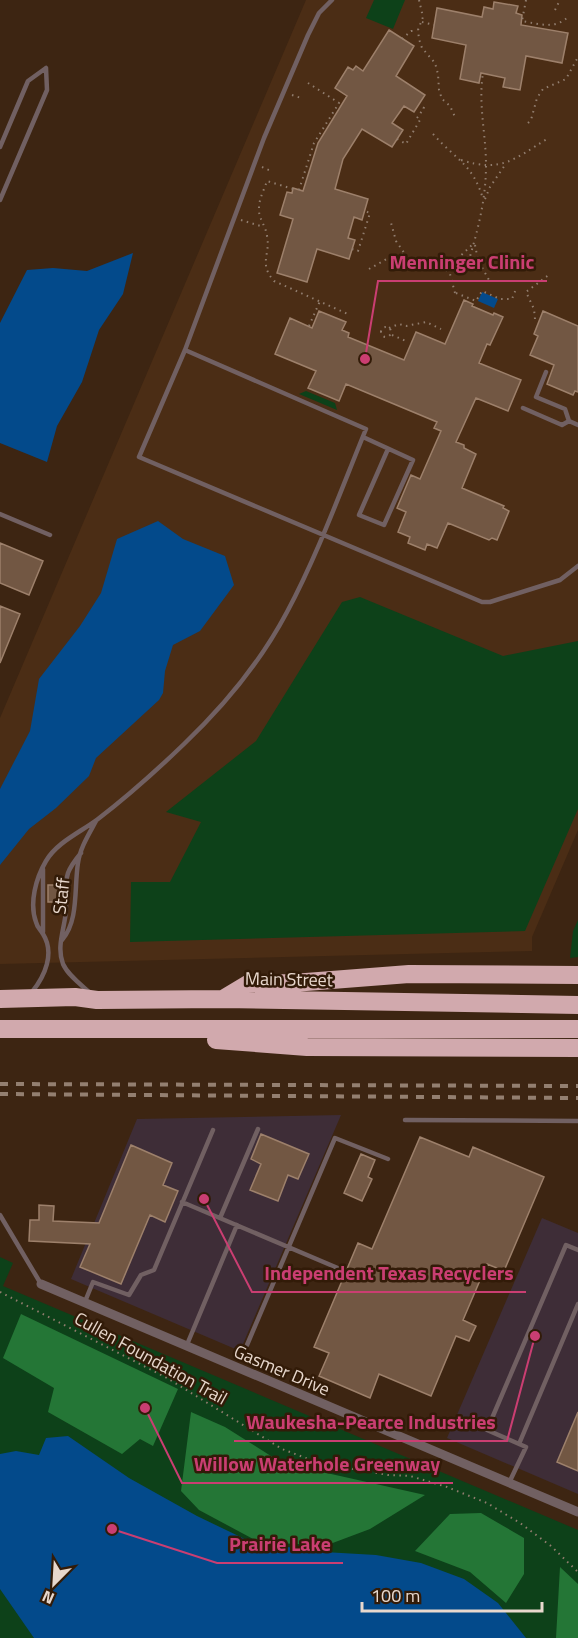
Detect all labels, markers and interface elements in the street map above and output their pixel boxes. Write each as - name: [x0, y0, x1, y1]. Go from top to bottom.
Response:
- callout: Menninger Clinic: [378, 243, 547, 281]
- text: Menninger Clinic: [390, 246, 535, 277]
- street label: Staff: [45, 876, 77, 916]
- street label: Main Street: [245, 965, 334, 993]
- callout: Independent Texas Recyclers: [252, 1254, 526, 1292]
- text: Independent Texas Recyclers: [264, 1257, 514, 1288]
- street label: Cullen Foundation Trail: [70, 1305, 232, 1411]
- street label: Gasmer Drive: [230, 1338, 334, 1402]
- callout: Waukesha-Pearce Industries: [234, 1403, 507, 1441]
- text: Waukesha-Pearce Industries: [246, 1406, 496, 1437]
- callout: Willow Waterhole Greenway: [182, 1445, 453, 1483]
- text: Willow Waterhole Greenway: [194, 1448, 440, 1479]
- callout: Prairie Lake: [217, 1525, 343, 1563]
- text: Prairie Lake: [229, 1528, 331, 1559]
- north arrow: [24, 1554, 84, 1614]
- scale bar: [362, 1575, 542, 1613]
- text: 100 m: [371, 1582, 420, 1609]
- text: N: [38, 1584, 58, 1611]

